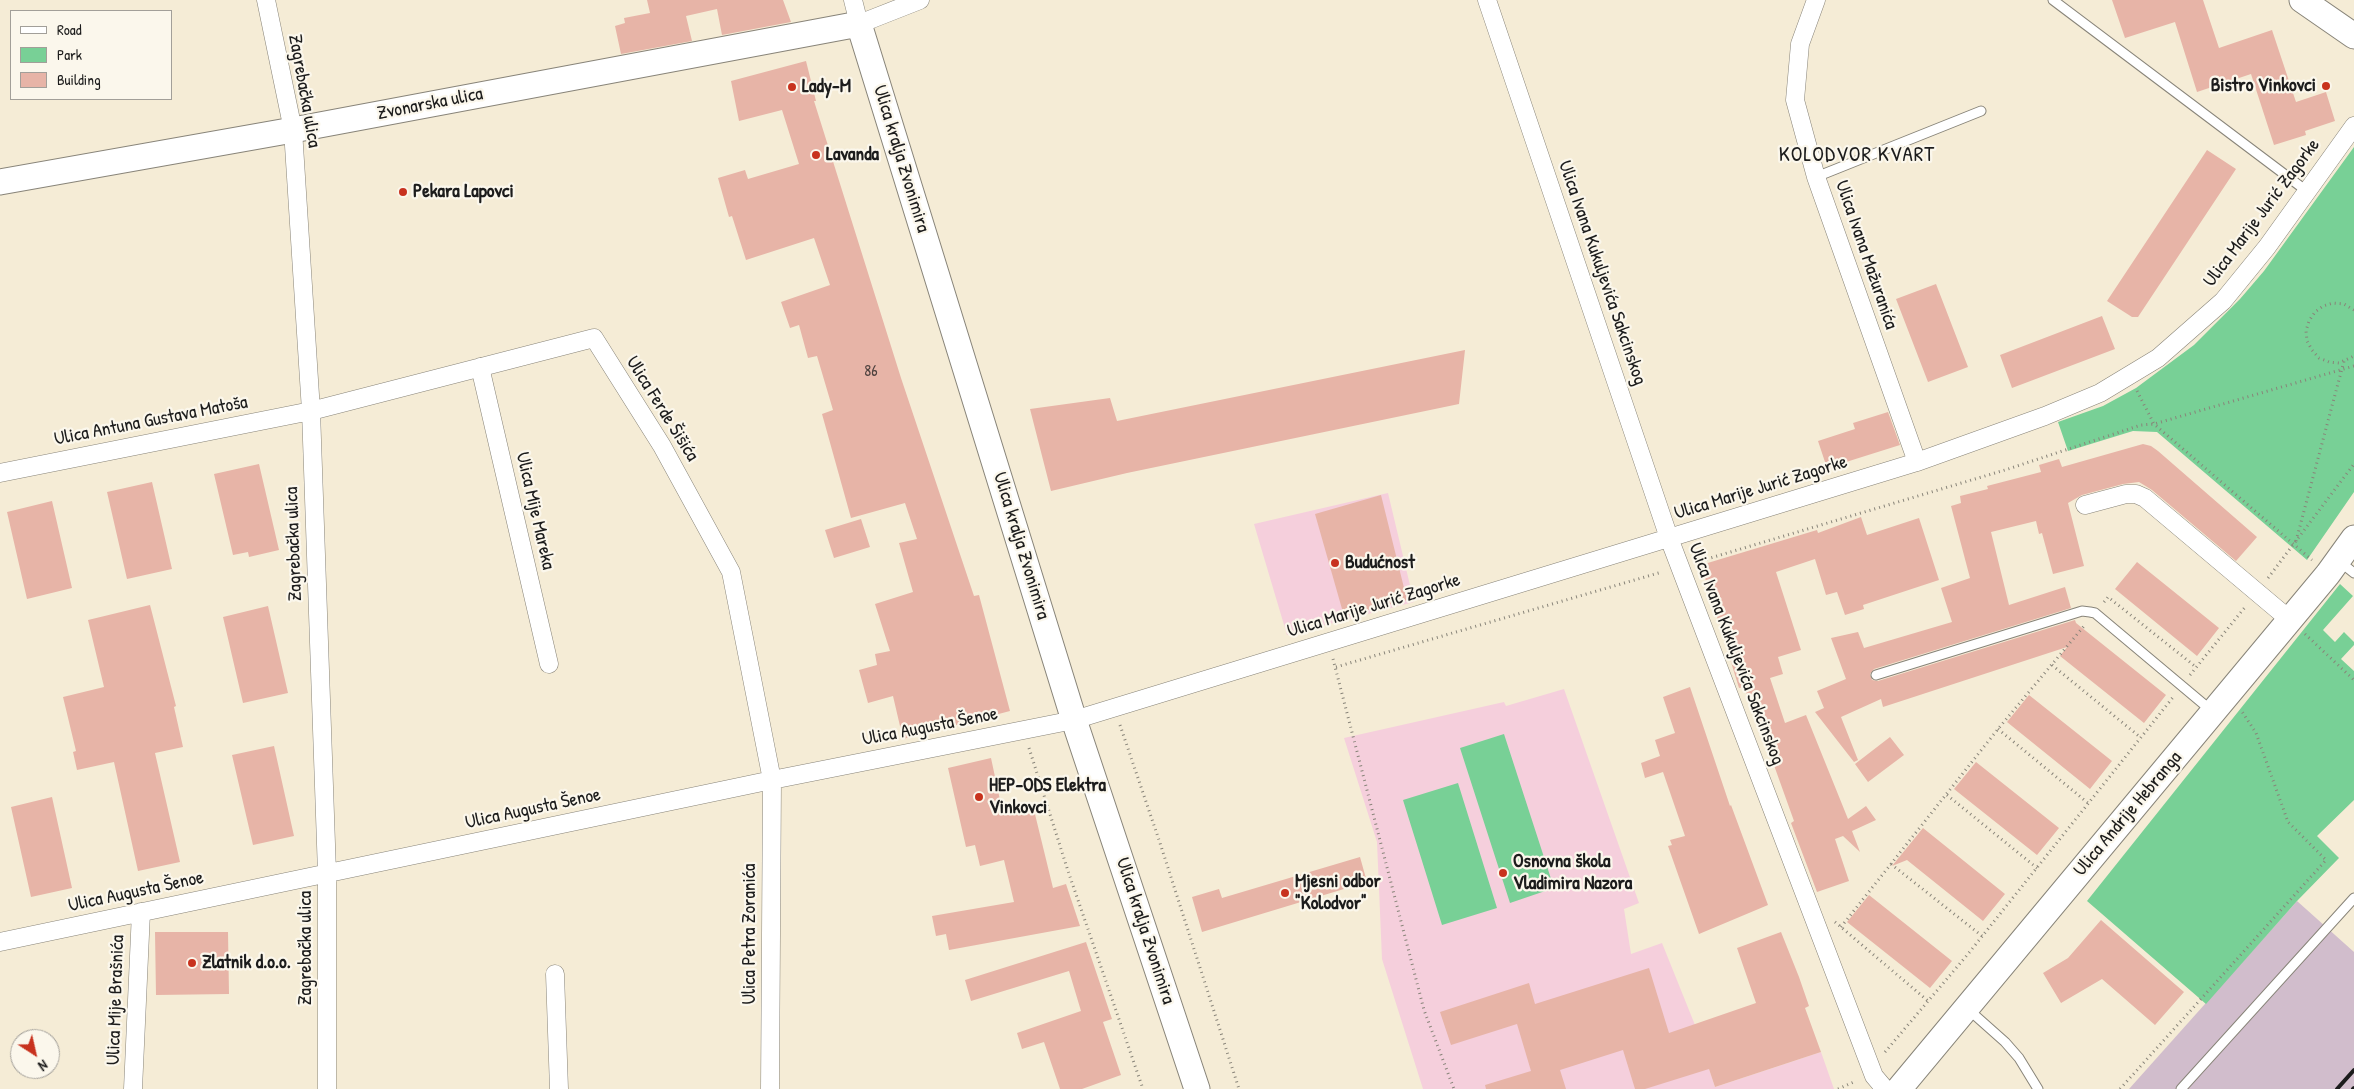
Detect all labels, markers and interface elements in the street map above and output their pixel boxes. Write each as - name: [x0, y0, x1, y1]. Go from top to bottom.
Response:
- legend: [10, 10, 172, 100]
- text: Road: [57, 19, 82, 40]
- street label: Zagrebačka ulica: [283, 33, 325, 149]
- text: Park: [57, 44, 82, 65]
- text: Building: [57, 69, 101, 90]
- place label: Bistro Vinkovci: [2211, 75, 2316, 97]
- place label: Lady-M: [802, 76, 851, 98]
- marker: Bistro Vinkovci: [2320, 80, 2332, 92]
- marker: Lady-M: [786, 81, 798, 93]
- street label: Zvonarska ulica: [375, 83, 485, 125]
- street label: Ulica kralja Zvonimira: [868, 83, 934, 235]
- street label: Ulica Marije Jurić Zagorke: [2199, 134, 2325, 292]
- district label: KOLODVOR KVART: [1777, 142, 1937, 168]
- place label: Lavanda: [826, 144, 879, 166]
- marker: Lavanda: [810, 149, 822, 161]
- street label: Ulica Ivana Kukuljevića Sakcinskog: [1553, 158, 1651, 388]
- street label: Ulica Ivana Mažuranića: [1830, 178, 1902, 332]
- place label: Pekara Lapovci: [413, 181, 514, 203]
- marker: Pekara Lapovci: [397, 186, 409, 198]
- street label: Ulica Ferde Šišića: [621, 352, 703, 466]
- house number: 86: [864, 362, 878, 382]
- street label: Ulica Antuna Gustava Matoša: [52, 391, 250, 451]
- street label: Ulica Mije Mareka: [510, 450, 560, 572]
- street label: Ulica Marije Jurić Zagorke: [1672, 451, 1850, 525]
- street label: Ulica kralja Zvonimira: [988, 470, 1054, 622]
- street label: Zagrebačka ulica: [281, 486, 307, 602]
- street label: Ulica Ivana Kukuljevića Sakcinskog: [1683, 540, 1789, 768]
- place label: Budućnost: [1345, 552, 1415, 574]
- marker: Budućnost: [1329, 557, 1341, 569]
- street label: Ulica Marije Jurić Zagorke: [1285, 569, 1463, 643]
- street label: Ulica Augusta Šenoe: [860, 703, 1000, 751]
- street label: Ulica Andrije Hebranga: [2069, 747, 2187, 881]
- place label: HEP-ODS Elektra Vinkovci: [989, 775, 1106, 819]
- street label: Ulica Augusta Šenoe: [463, 784, 603, 834]
- marker: HEP-ODS Elektra Vinkovci: [973, 791, 985, 803]
- place label: Osnovna škola Vladimira Nazora: [1513, 851, 1632, 895]
- street label: Ulica kralja Zvonimira: [1111, 855, 1179, 1007]
- street label: Ulica Petra Zoranića: [739, 863, 761, 1005]
- street label: Ulica Augusta Šenoe: [66, 867, 206, 917]
- marker: Osnovna škola Vladimira Nazora: [1497, 867, 1509, 879]
- place label: Mjesni odbor "Kolodvor": [1295, 871, 1381, 915]
- marker: Mjesni odbor "Kolodvor": [1279, 887, 1291, 899]
- street label: Zagrebačka ulica: [295, 891, 317, 1005]
- street label: Ulica Mije Brašnića: [102, 935, 130, 1065]
- place label: Zlatnik d.o.o.: [202, 952, 291, 974]
- marker: Zlatnik d.o.o.: [186, 957, 198, 969]
- north arrow: [10, 1029, 60, 1079]
- text: N: [35, 1056, 52, 1076]

